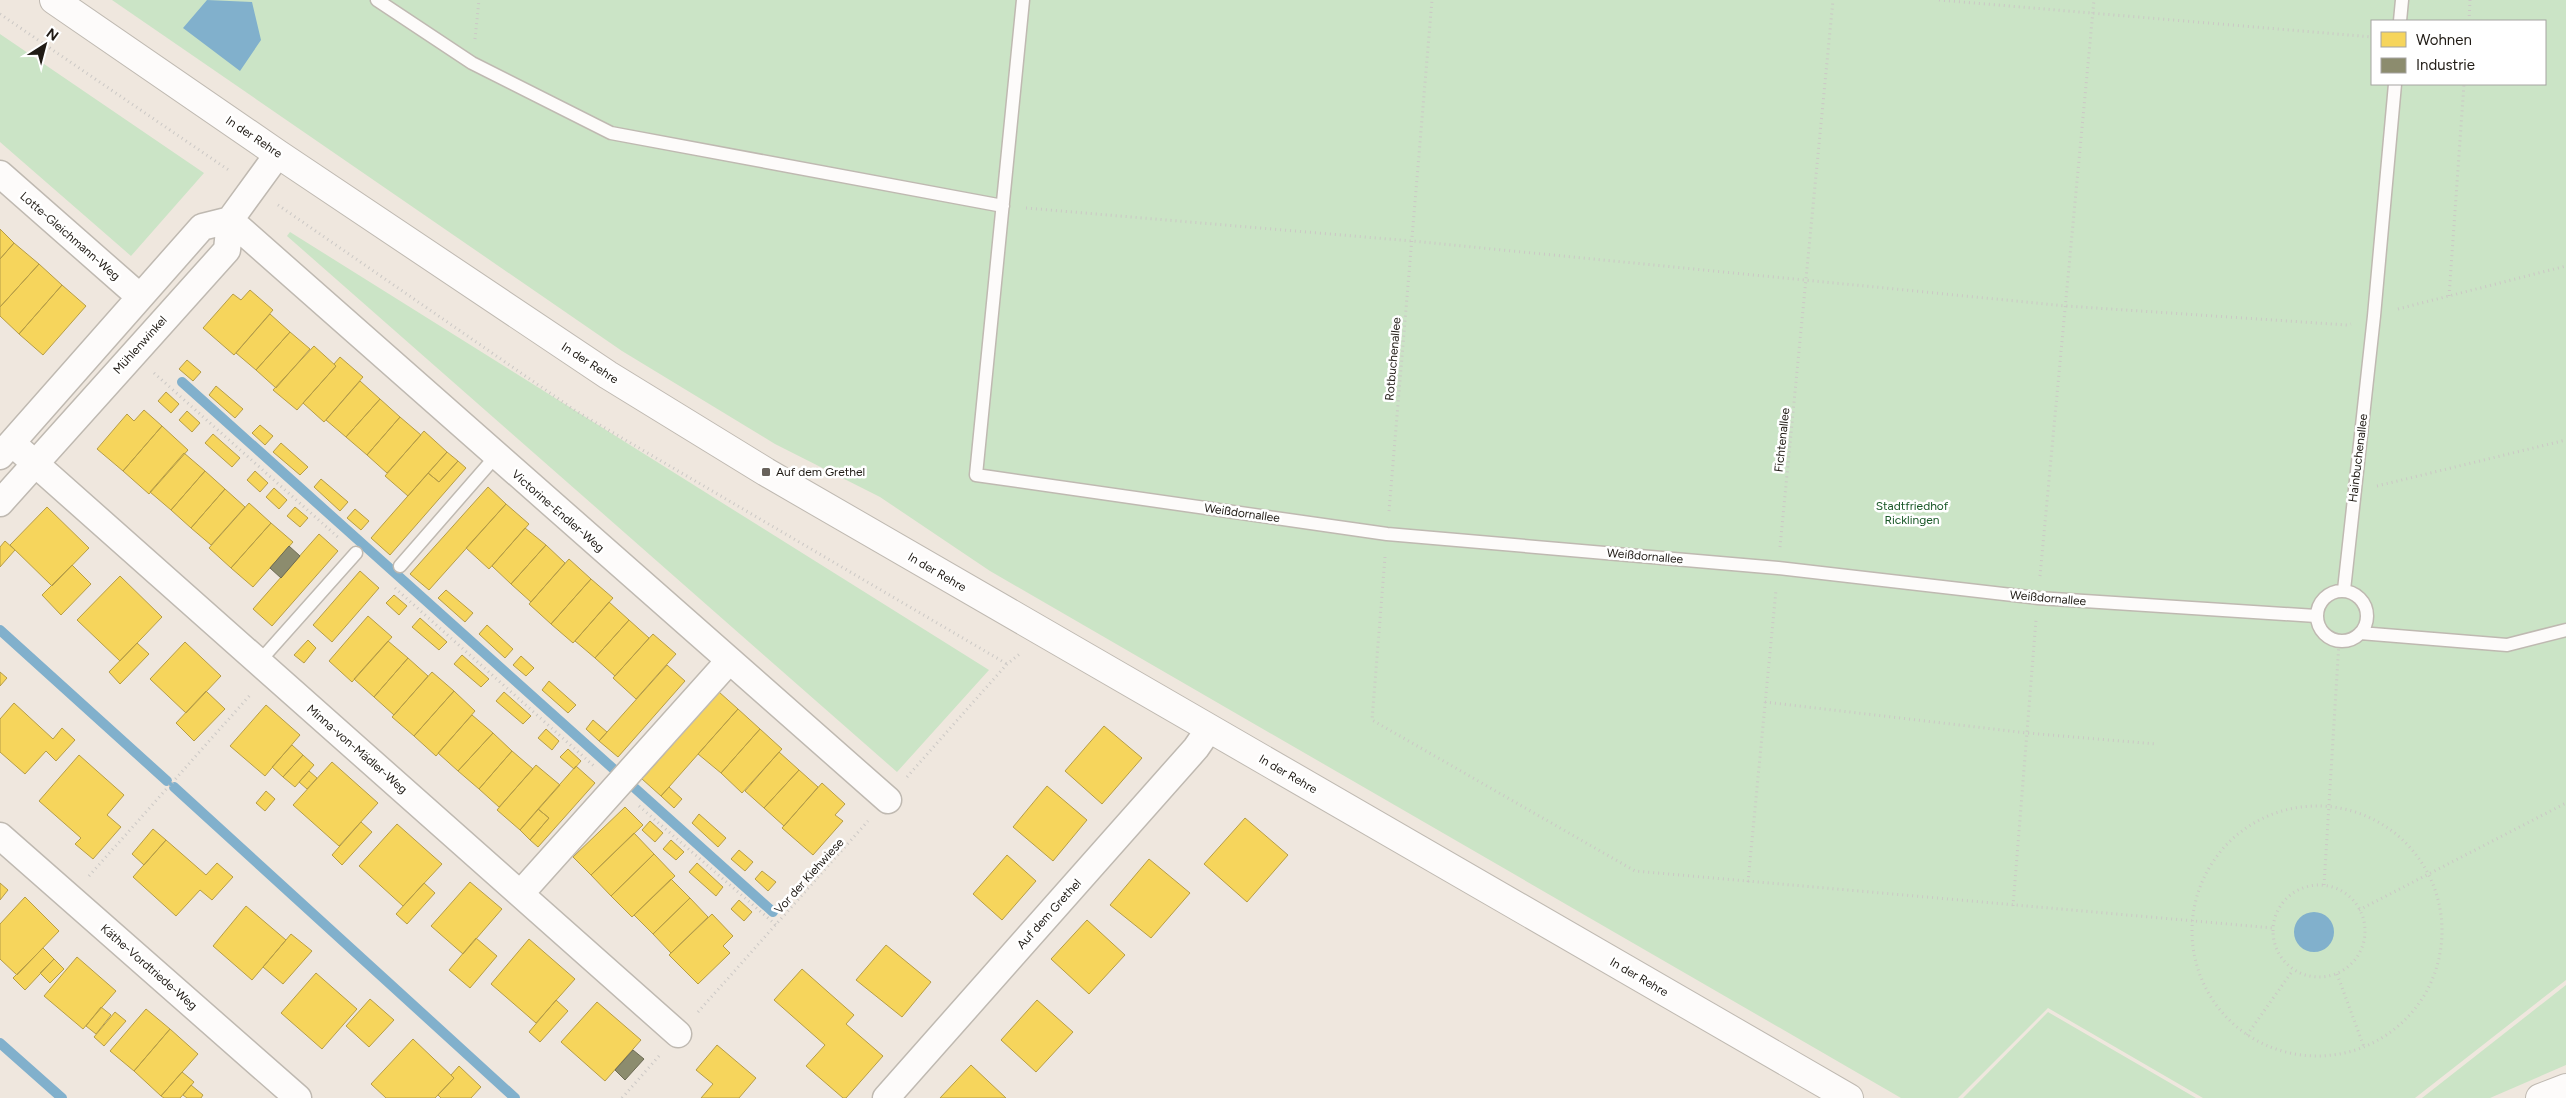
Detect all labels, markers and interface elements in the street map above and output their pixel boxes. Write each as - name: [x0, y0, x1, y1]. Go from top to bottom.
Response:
- north arrow: [20, 20, 70, 70]
- legend: [2371, 20, 2546, 85]
- text: N: [43, 25, 62, 45]
- text: Wohnen: [2416, 31, 2472, 49]
- text: Industrie: [2416, 56, 2475, 74]
- street label: In der Rehre: [223, 113, 285, 161]
- street label: Lotte-Gleichmann-Weg: [17, 189, 123, 283]
- street label: Mühlenwinkel: [110, 313, 170, 377]
- street label: Rotbuchenallee: [1382, 316, 1404, 401]
- street label: In der Rehre: [559, 339, 621, 387]
- street label: Fichtenallee: [1772, 407, 1792, 473]
- street label: Hainbuchenallee: [2346, 412, 2370, 503]
- place label: Auf dem Grethel: [776, 465, 865, 479]
- marker: Auf dem Grethel: [760, 466, 772, 478]
- street label: Victorine-Endler-Weg: [509, 467, 607, 555]
- park label: Stadtfriedhof Ricklingen: [1876, 499, 1949, 527]
- street label: Weißdornallee: [1203, 501, 1281, 525]
- street label: Weißdornallee: [1606, 546, 1684, 566]
- street label: In der Rehre: [905, 550, 969, 595]
- street label: Weißdornallee: [2009, 588, 2087, 608]
- street label: Minna-von-Mädler-Weg: [304, 702, 410, 796]
- street label: In der Rehre: [1256, 752, 1320, 797]
- street label: Vor der Kiehwiese: [771, 835, 847, 917]
- street label: Auf dem Grethel: [1014, 876, 1084, 952]
- street label: Käthe-Vordtriede-Weg: [98, 921, 200, 1013]
- street label: In der Rehre: [1607, 955, 1671, 1000]

